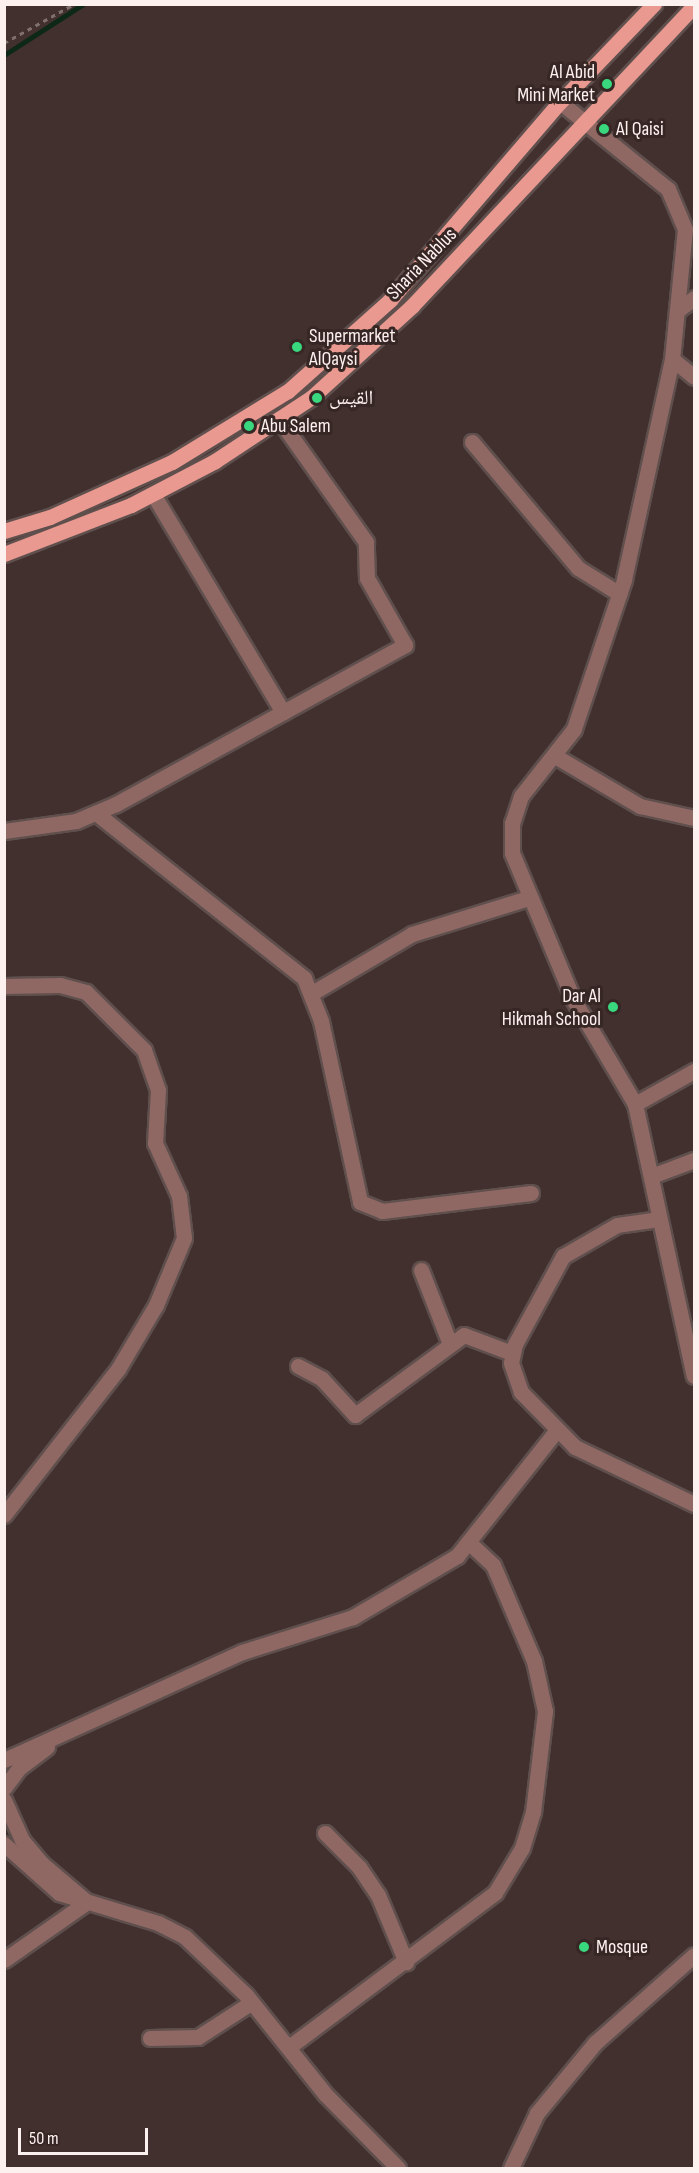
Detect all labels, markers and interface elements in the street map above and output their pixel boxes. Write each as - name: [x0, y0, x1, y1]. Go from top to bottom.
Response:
- place label: Al Abid Mini Market: [517, 60, 595, 107]
- marker: Al Abid Mini Market: [600, 77, 614, 91]
- place label: Al Qaisi: [616, 117, 664, 141]
- marker: Al Qaisi: [597, 122, 611, 136]
- street label: Sharia Nablus: [382, 223, 462, 305]
- place label: Supermarket AlQaysi: [309, 324, 396, 371]
- marker: Supermarket AlQaysi: [290, 340, 304, 354]
- place label: القيس: [329, 386, 373, 410]
- marker: القيس: [310, 391, 324, 405]
- place label: Abu Salem: [261, 414, 331, 438]
- marker: Abu Salem: [242, 419, 256, 433]
- place label: Dar Al Hikmah School: [502, 984, 601, 1031]
- marker: Dar Al Hikmah School: [606, 1000, 620, 1014]
- place label: Mosque: [596, 1935, 648, 1959]
- marker: Mosque: [577, 1940, 591, 1954]
- scale bar: [21, 2116, 152, 2154]
- text: 50 m: [29, 2128, 59, 2149]

